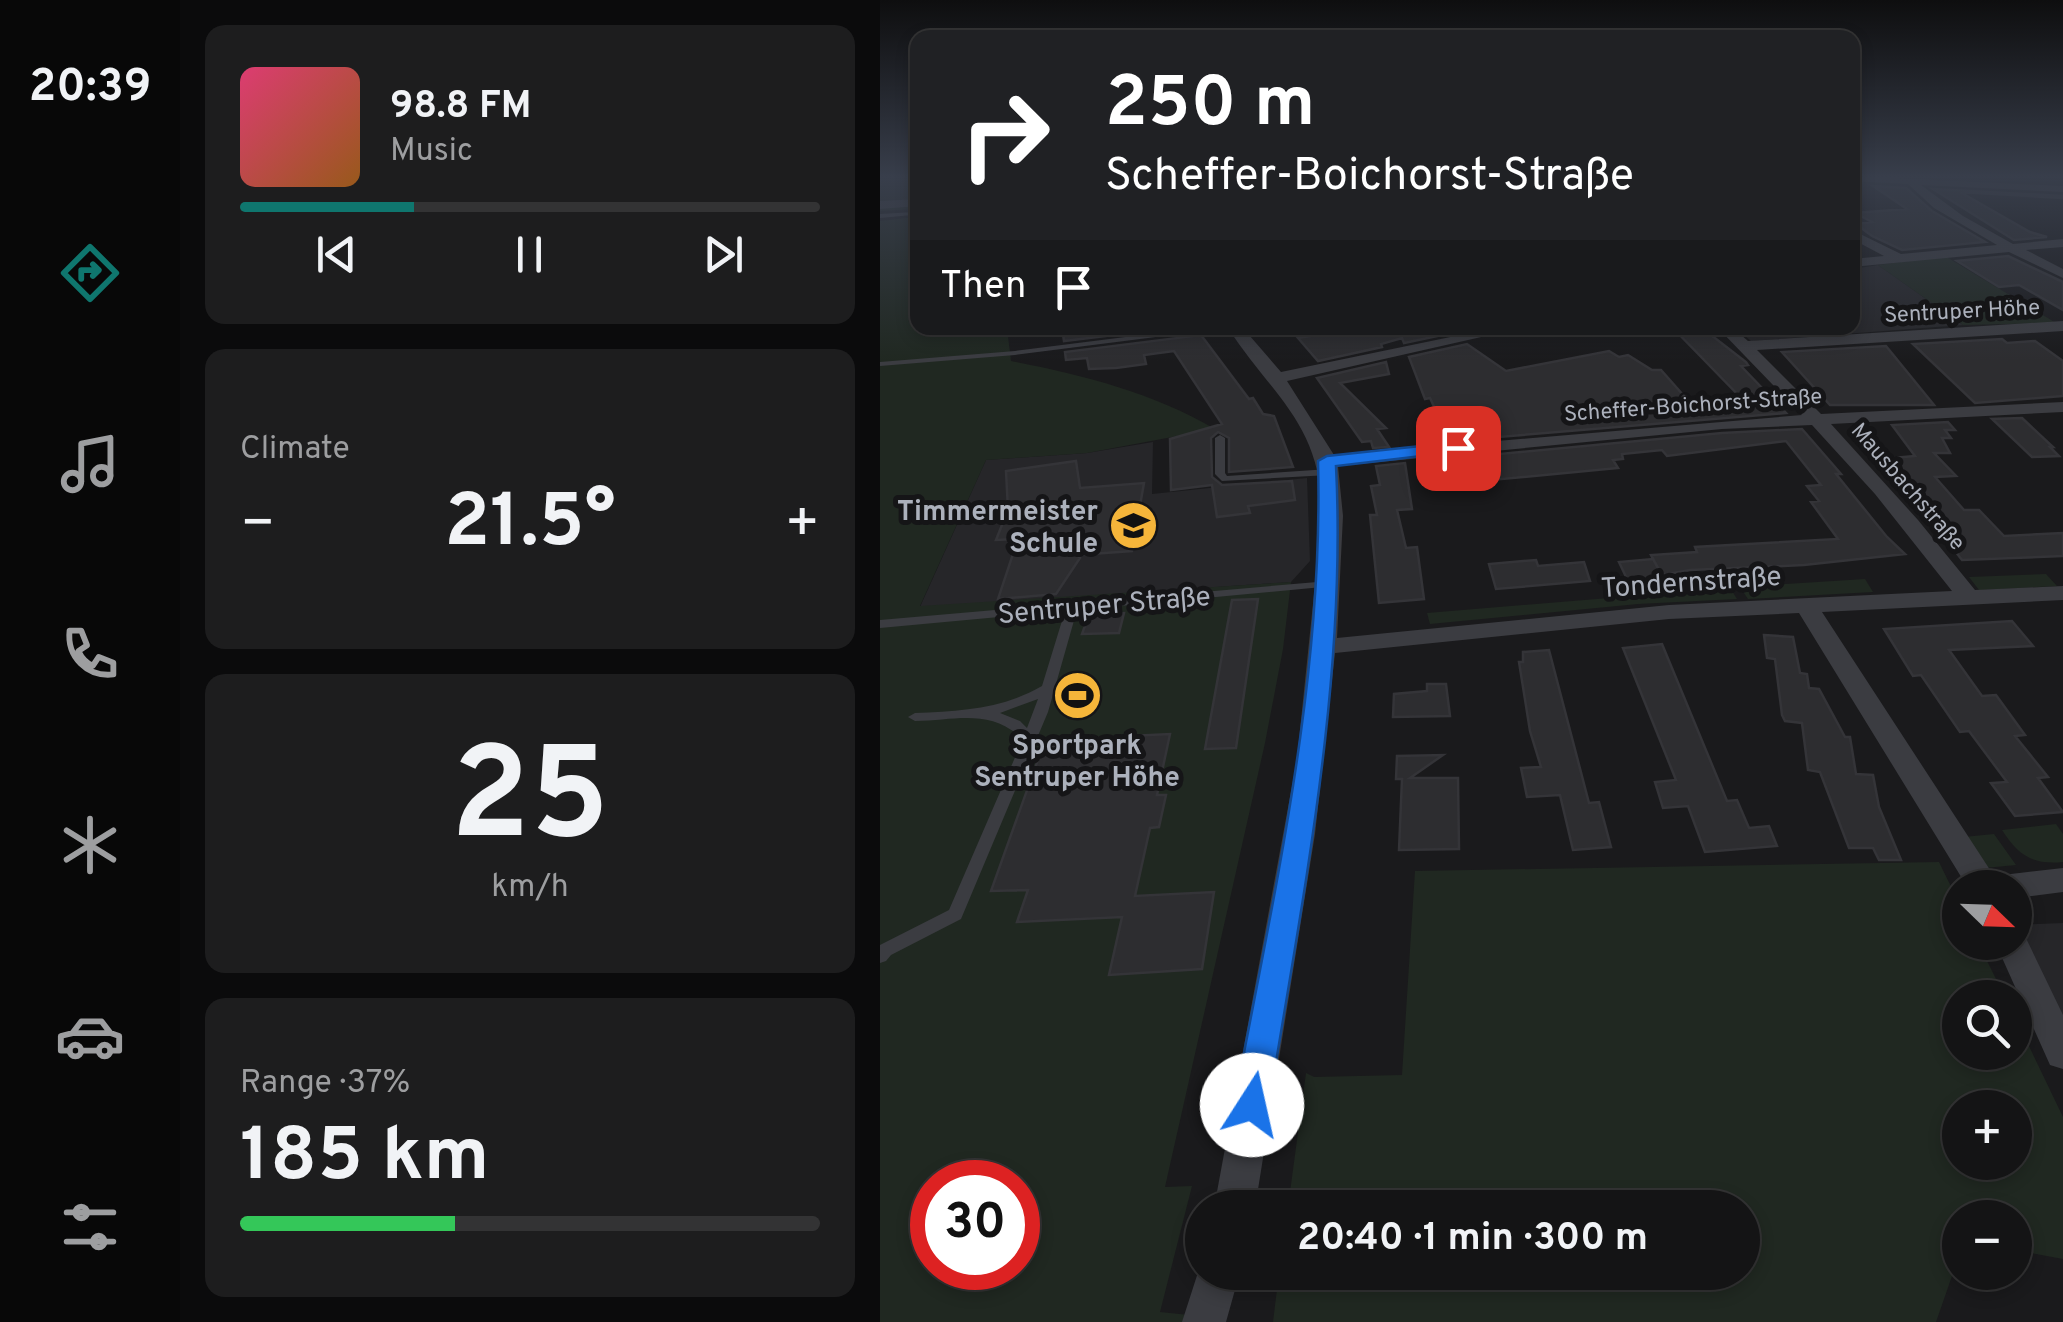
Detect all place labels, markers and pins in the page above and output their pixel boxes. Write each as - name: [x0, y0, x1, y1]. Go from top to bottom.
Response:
- pin: [1416, 406, 1501, 491]
- place label: Timmermeister Schule: [897, 495, 1098, 563]
- school or university icon: Timmermeister Schule: [1107, 500, 1159, 552]
- sports icon: Sportpark Sentruper Höhe: [1051, 670, 1103, 722]
- place label: Sportpark Sentruper Höhe: [974, 729, 1180, 797]

